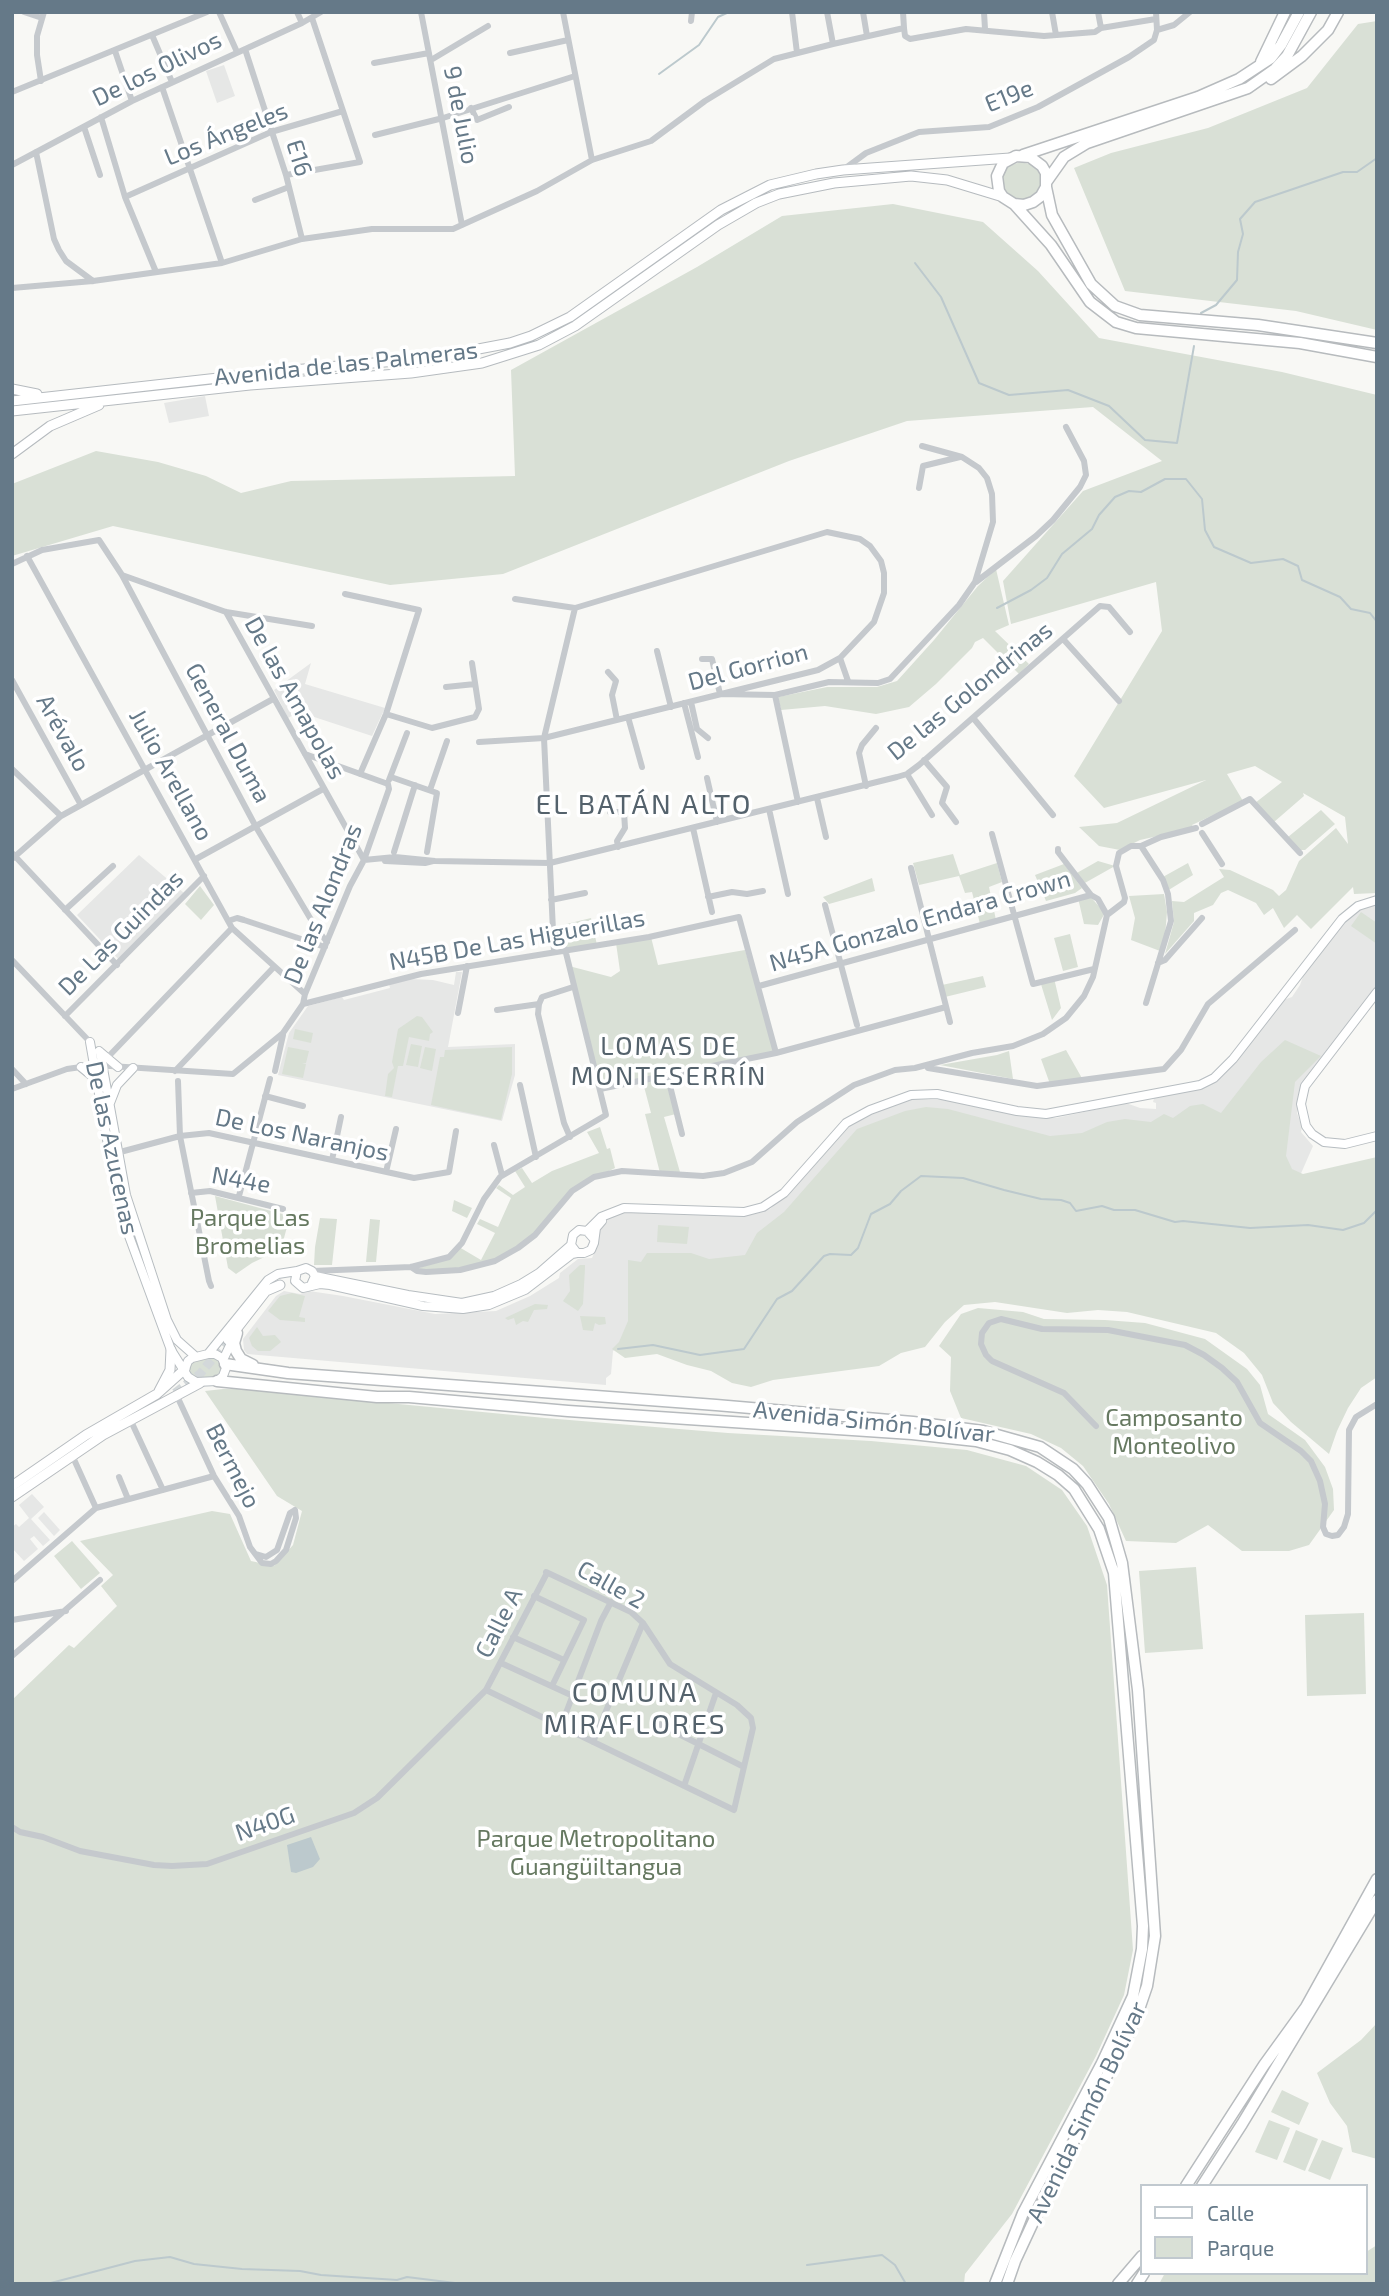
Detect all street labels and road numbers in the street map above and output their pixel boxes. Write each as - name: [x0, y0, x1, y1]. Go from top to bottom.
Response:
- street label: De los Olivos: [88, 25, 226, 113]
- street label: 9 de Julio: [437, 63, 485, 167]
- street label: E19e: [981, 73, 1037, 119]
- street label: Los Ángeles: [160, 96, 292, 172]
- street label: E16: [280, 136, 318, 180]
- street label: Avenida de las Palmeras: [213, 336, 479, 392]
- street label: De las Amapolas: [238, 612, 352, 784]
- street label: De las Golondrinas: [882, 616, 1058, 766]
- street label: Del Gorrion: [685, 637, 811, 697]
- street label: General Duma: [179, 658, 277, 808]
- street label: Arévalo: [30, 689, 96, 777]
- street label: Julio Arellano: [123, 704, 219, 846]
- street label: De las Alondras: [278, 820, 368, 988]
- street label: De Las Guindas: [52, 864, 190, 1002]
- street label: N45A Gonzalo Endara Crown: [766, 864, 1074, 978]
- street label: N45B De Las Higuerillas: [387, 903, 647, 977]
- street label: De las Azucenas: [80, 1059, 144, 1237]
- street label: De Los Naranjos: [213, 1103, 391, 1167]
- street label: N44e: [209, 1161, 273, 1199]
- street label: Avenida Simón Bolívar: [752, 1395, 996, 1449]
- street label: Bermejo: [200, 1419, 266, 1513]
- street label: Calle 2: [572, 1555, 650, 1615]
- street label: Calle A: [469, 1583, 529, 1663]
- street label: N40G: [231, 1800, 299, 1848]
- street label: Avenida Simón Bolívar: [1021, 1997, 1153, 2227]

